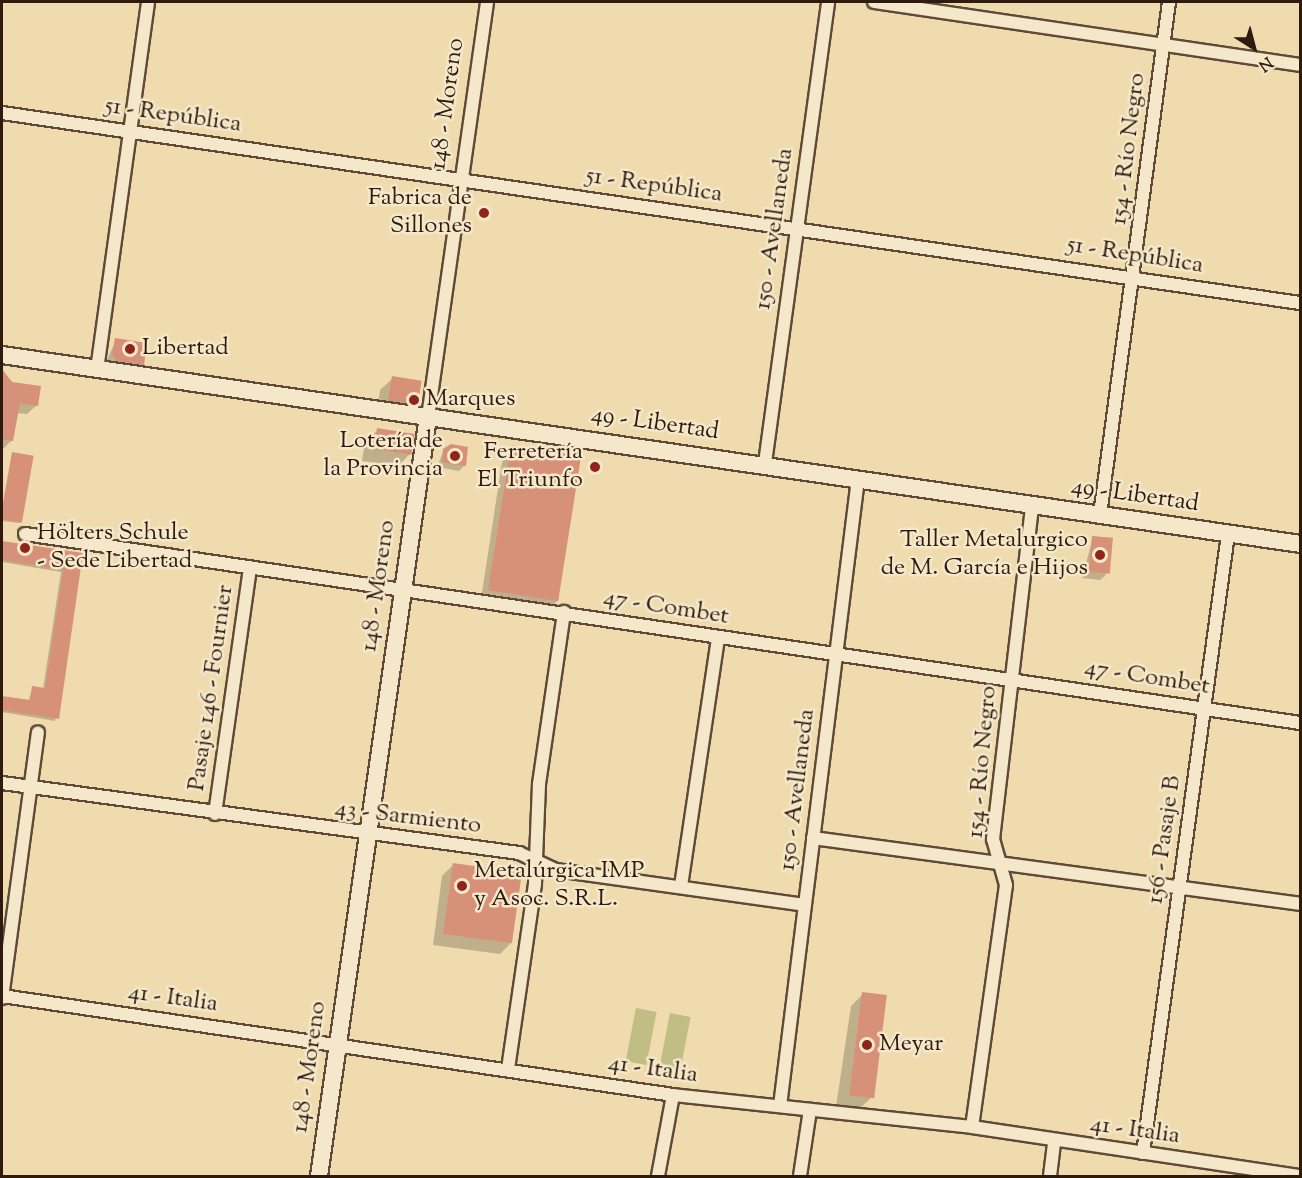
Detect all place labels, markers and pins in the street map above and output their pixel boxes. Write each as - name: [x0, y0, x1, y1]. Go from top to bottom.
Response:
- place label: Fabrica de Sillones: [368, 185, 472, 241]
- marker: Fabrica de Sillones: [477, 206, 491, 220]
- place label: Libertad: [142, 335, 229, 363]
- marker: Libertad: [123, 342, 137, 356]
- place label: Marques: [426, 386, 515, 414]
- marker: Marques: [407, 393, 421, 407]
- place label: Lotería de la Provincia: [323, 428, 443, 484]
- place label: Ferretería El Triunfo: [477, 439, 583, 495]
- marker: Lotería de la Provincia: [448, 449, 462, 463]
- marker: Ferretería El Triunfo: [588, 460, 602, 474]
- place label: Hölters Schule - Sede Libertad: [37, 520, 192, 576]
- place label: Taller Metalurgico de M. García e Hijos: [881, 527, 1088, 583]
- marker: Hölters Schule - Sede Libertad: [18, 541, 32, 555]
- marker: Taller Metalurgico de M. García e Hijos: [1093, 548, 1107, 562]
- place label: Metalúrgica IMP y Asoc. S.R.L.: [474, 858, 644, 914]
- marker: Metalúrgica IMP y Asoc. S.R.L.: [455, 879, 469, 893]
- place label: Meyar: [879, 1031, 943, 1059]
- marker: Meyar: [860, 1038, 874, 1052]

